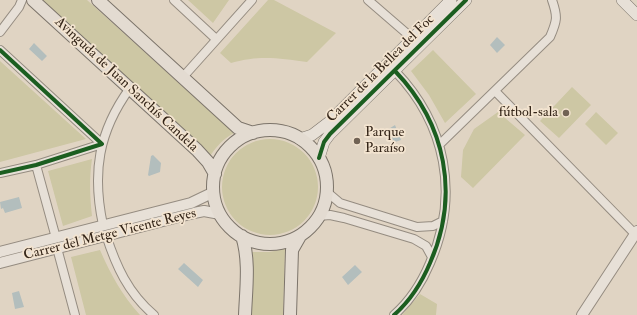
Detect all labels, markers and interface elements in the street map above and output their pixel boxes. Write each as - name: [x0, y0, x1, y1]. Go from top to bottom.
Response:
- street label: Carrer de la Bellea del Foc: [324, 12, 438, 126]
- street label: Avinguda de Juan Sanchís Candela: [51, 14, 201, 156]
- place label: fútbol-sala: [499, 105, 558, 121]
- marker: fútbol-sala: [561, 108, 571, 118]
- place label: Parque Paraíso: [365, 125, 405, 158]
- marker: Parque Paraíso: [352, 136, 362, 146]
- street label: Carrer del Metge Vicente Reyes: [22, 205, 198, 265]

